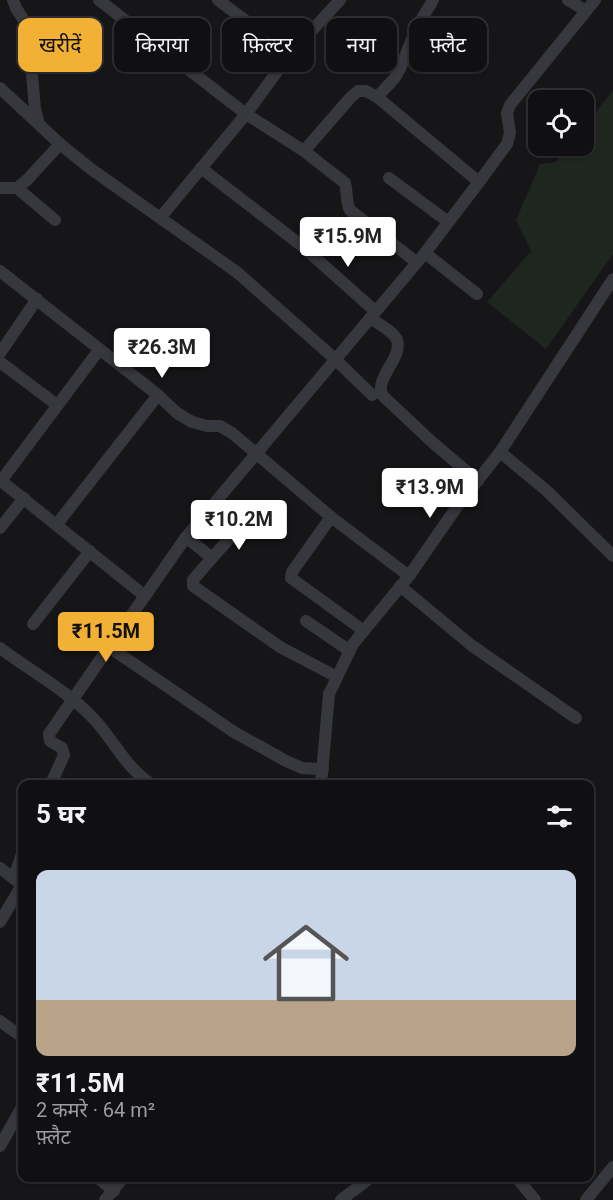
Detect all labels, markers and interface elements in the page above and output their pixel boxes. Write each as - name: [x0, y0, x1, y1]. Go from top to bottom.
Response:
- chip: खरीदें: [18, 18, 102, 72]
- chip: किराया: [114, 18, 210, 72]
- chip: फ़िल्टर: [222, 18, 314, 72]
- chip: नया: [326, 18, 397, 72]
- chip: फ़्लैट: [409, 18, 487, 72]
- map controls: [528, 90, 594, 156]
- button: locate: [528, 90, 594, 156]
- pin: ₹15.9M: [299, 217, 397, 268]
- text: ₹15.9M: [314, 224, 382, 248]
- pin: ₹26.3M: [113, 328, 211, 379]
- text: ₹26.3M: [128, 335, 196, 359]
- pin: ₹13.9M: [381, 468, 479, 519]
- text: ₹13.9M: [396, 475, 464, 499]
- pin: ₹10.2M: [190, 500, 288, 551]
- text: ₹10.2M: [205, 507, 273, 531]
- pin: ₹11.5M: [57, 612, 155, 663]
- text: ₹11.5M: [72, 619, 140, 643]
- text: 5 घर: [36, 799, 86, 829]
- icon: filters: [543, 800, 576, 833]
- icon: home: [252, 909, 360, 1017]
- text: ₹11.5M: [36, 1068, 125, 1098]
- text: 2 कमरे · 64 m²: [36, 1098, 155, 1122]
- text: फ़्लैट: [36, 1125, 71, 1149]

